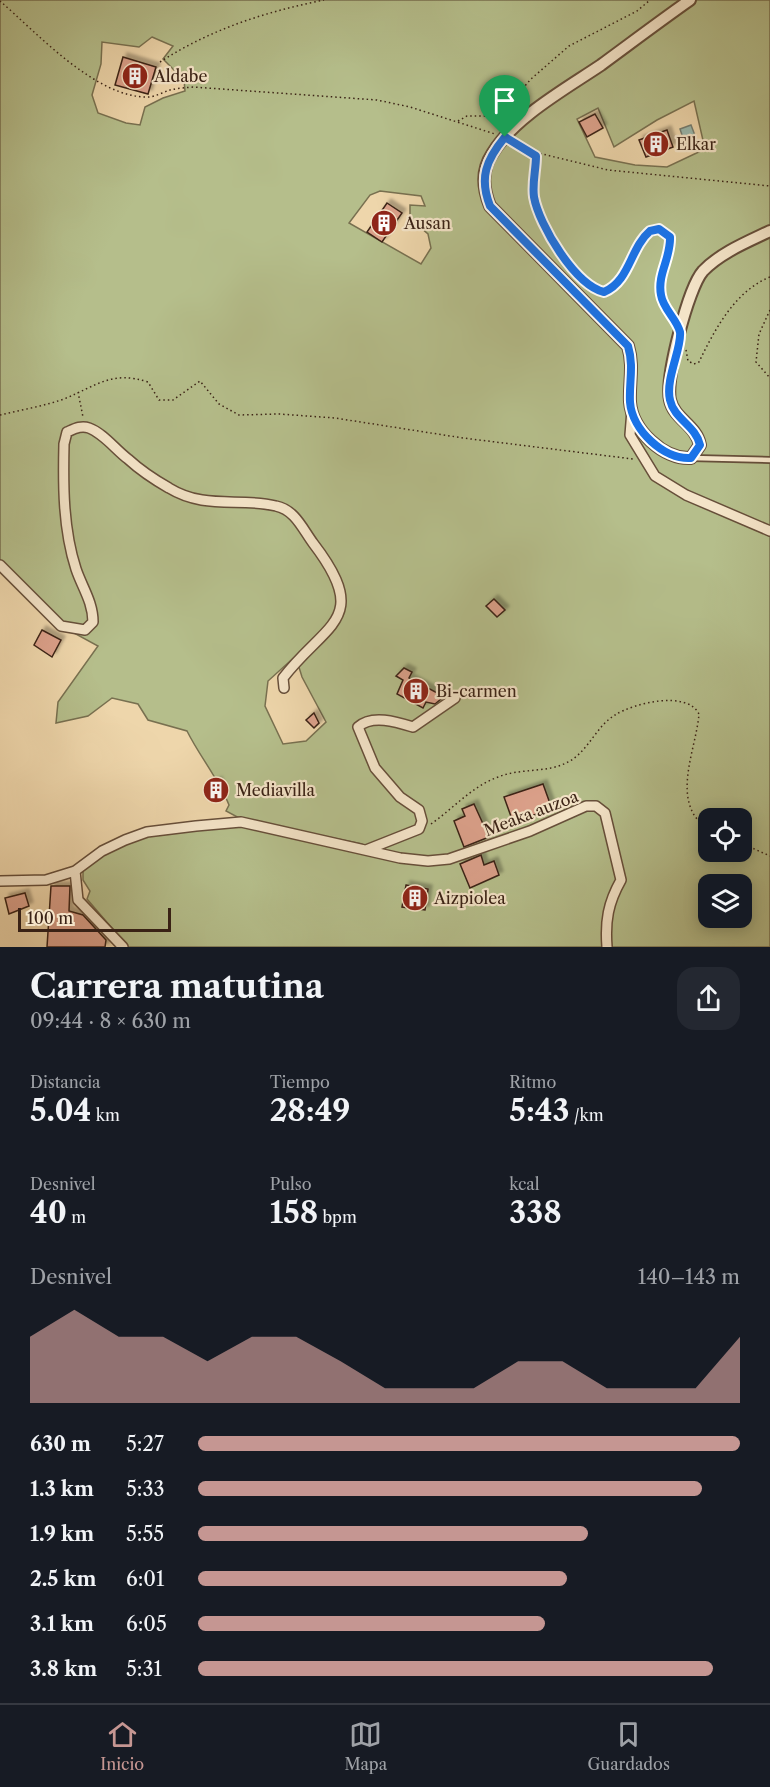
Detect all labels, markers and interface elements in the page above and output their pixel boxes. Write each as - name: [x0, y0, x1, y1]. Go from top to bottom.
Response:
- building icon: Aldabe: [120, 61, 150, 91]
- place label: Aldabe: [153, 66, 207, 86]
- pin: [479, 75, 530, 137]
- icon: arrive: [488, 84, 521, 117]
- building icon: Elkar: [641, 129, 671, 159]
- place label: Elkar: [676, 134, 716, 154]
- building icon: Ausan: [369, 208, 399, 238]
- place label: Ausan: [403, 213, 451, 233]
- building icon: Bi-carmen: [401, 676, 431, 706]
- place label: Bi-carmen: [436, 681, 517, 701]
- building icon: Mediavilla: [201, 775, 231, 805]
- place label: Mediavilla: [236, 780, 315, 800]
- street label: Meaka auzoa: [481, 786, 582, 840]
- map controls: [698, 808, 752, 928]
- button: locate: [698, 808, 752, 862]
- button: layers: [698, 874, 752, 928]
- building icon: Aizpiolea: [400, 883, 430, 913]
- place label: Aizpiolea: [433, 888, 506, 908]
- scale bar: [18, 905, 171, 932]
- text: 100 m: [27, 908, 73, 928]
- text: Carrera matutina: [30, 966, 324, 1007]
- button: share: [677, 967, 740, 1030]
- text: 09:44 · 8 × 630 m: [30, 1009, 191, 1033]
- text: Distancia: [30, 1072, 101, 1092]
- text: Tiempo: [270, 1072, 330, 1092]
- text: Ritmo: [509, 1072, 556, 1092]
- text: 5.04: [30, 1092, 91, 1129]
- text: 28:49: [270, 1092, 350, 1129]
- text: 5:43: [509, 1092, 570, 1129]
- text: km: [91, 1105, 120, 1125]
- text: /km: [570, 1105, 604, 1125]
- text: Desnivel: [30, 1174, 96, 1194]
- text: Pulso: [270, 1174, 312, 1194]
- text: kcal: [509, 1174, 540, 1194]
- text: 40: [30, 1194, 67, 1231]
- text: 158: [270, 1194, 318, 1231]
- text: 338: [509, 1194, 562, 1231]
- text: m: [67, 1207, 86, 1227]
- text: bpm: [318, 1207, 357, 1227]
- text: Desnivel: [30, 1265, 112, 1289]
- text: 140–143 m: [638, 1265, 740, 1289]
- text: 630 m: [30, 1432, 91, 1456]
- text: 5:27: [126, 1432, 164, 1456]
- text: 1.3 km: [30, 1477, 94, 1501]
- text: 5:33: [126, 1477, 165, 1501]
- text: 1.9 km: [30, 1522, 94, 1546]
- text: 5:55: [126, 1522, 164, 1546]
- text: 2.5 km: [30, 1567, 97, 1591]
- text: 6:01: [126, 1567, 164, 1591]
- text: 3.1 km: [30, 1612, 94, 1636]
- text: 6:05: [126, 1612, 167, 1636]
- text: 3.8 km: [30, 1657, 97, 1681]
- text: 5:31: [126, 1657, 162, 1681]
- tab: Inicio: [100, 1718, 144, 1774]
- tab: Mapa: [344, 1718, 387, 1774]
- tab: Guardados: [587, 1718, 670, 1774]

